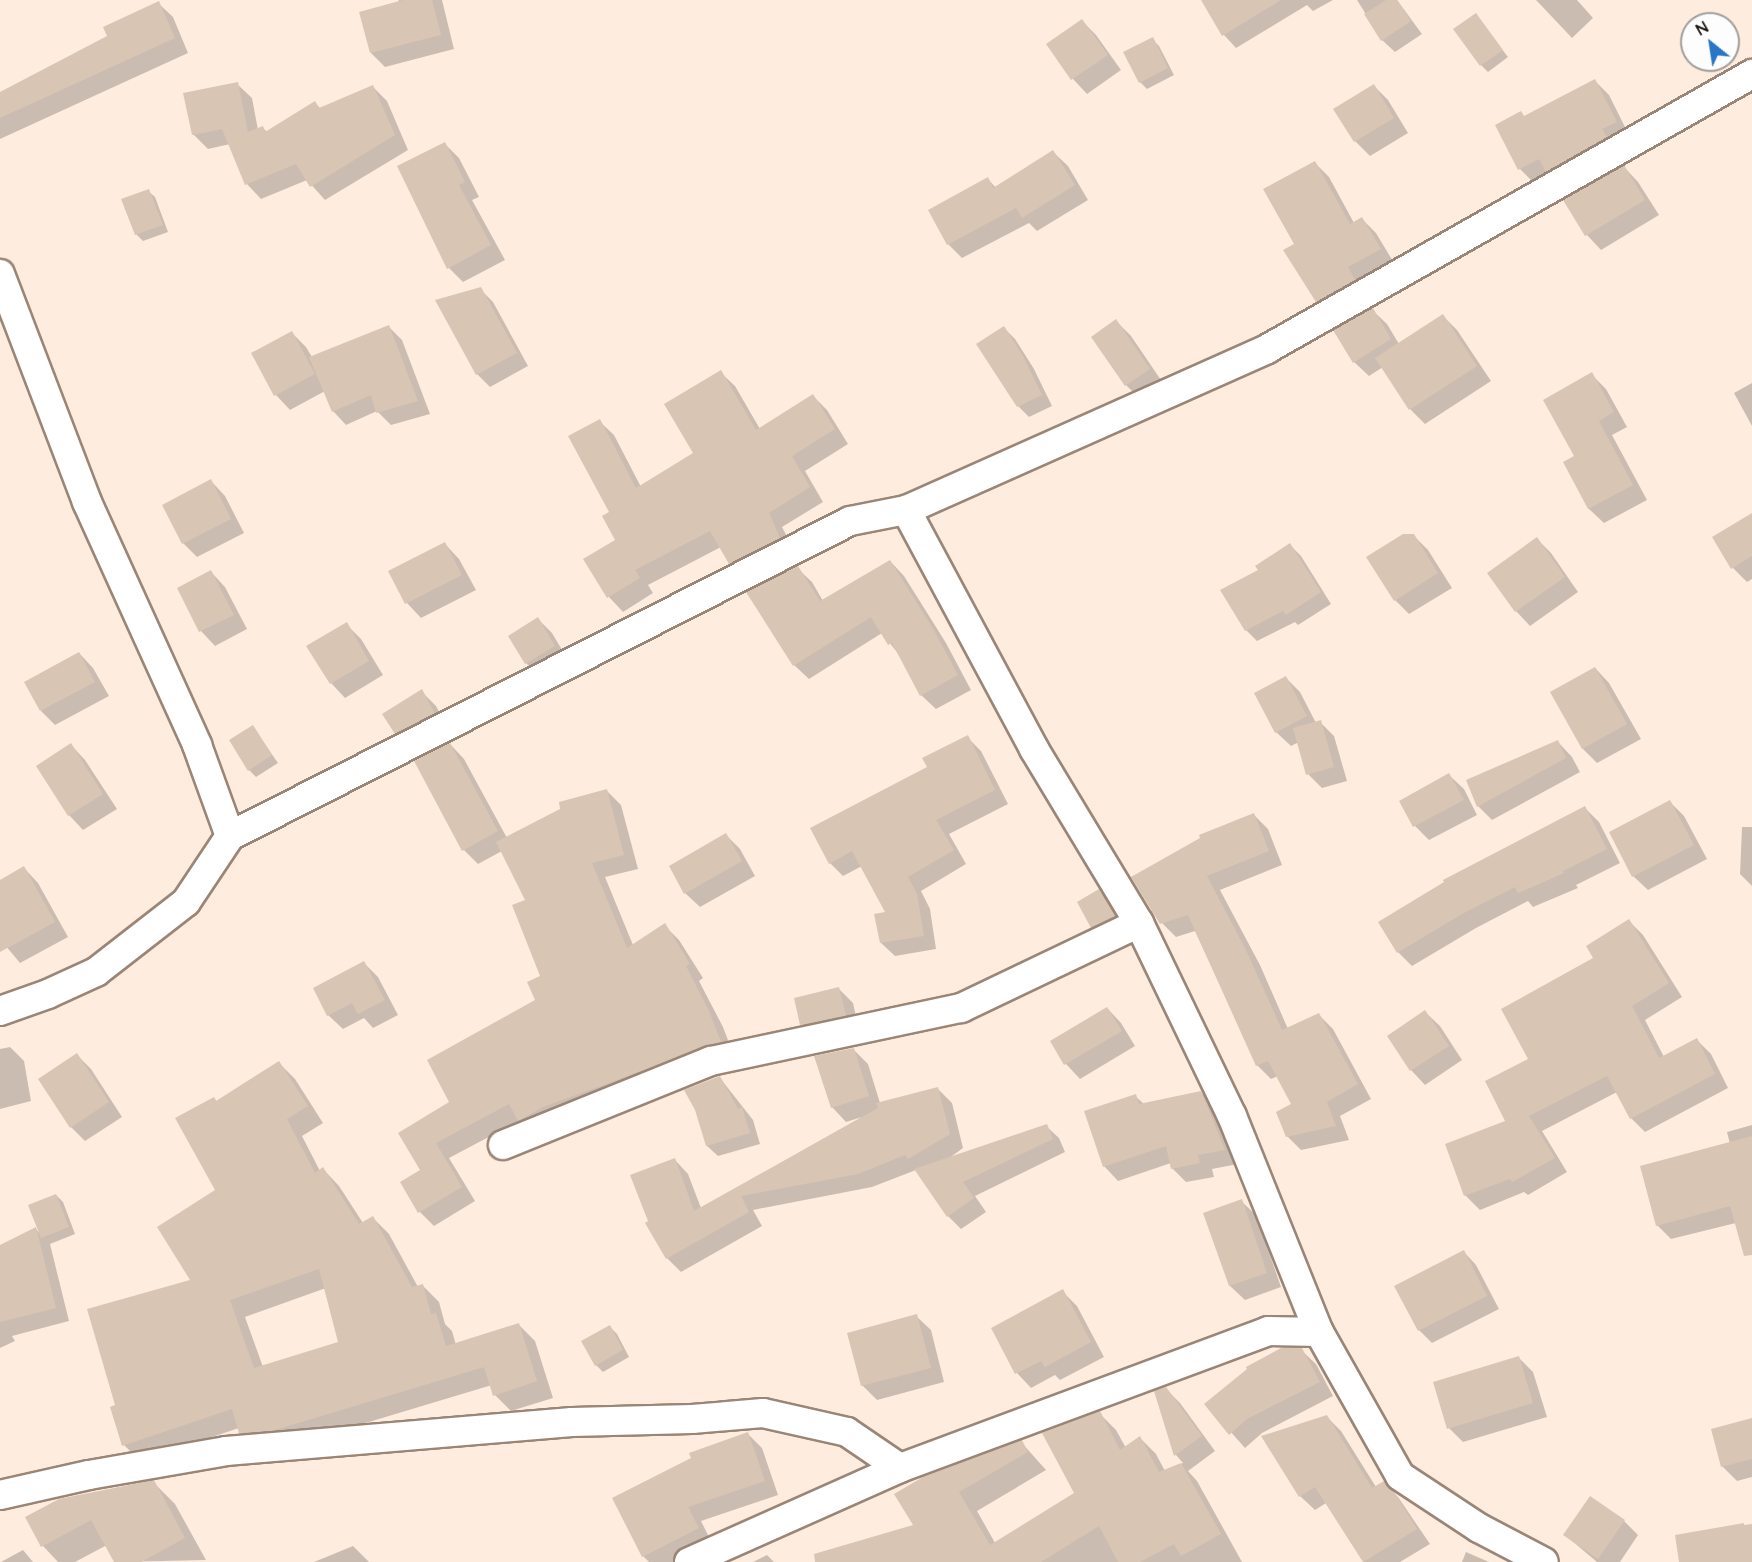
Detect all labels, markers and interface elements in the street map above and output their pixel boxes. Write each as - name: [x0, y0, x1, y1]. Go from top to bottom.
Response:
- north arrow: [1680, 12, 1740, 72]
- text: N: [1692, 17, 1712, 40]

